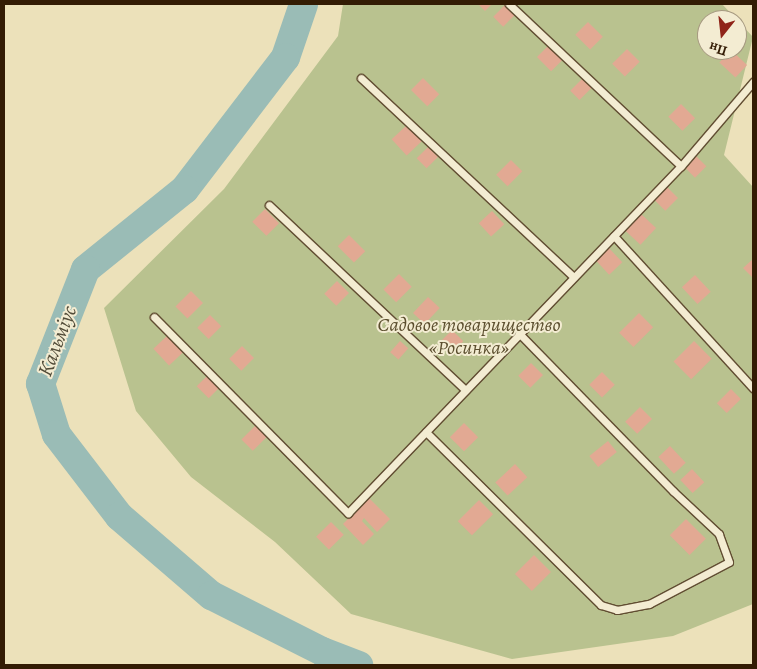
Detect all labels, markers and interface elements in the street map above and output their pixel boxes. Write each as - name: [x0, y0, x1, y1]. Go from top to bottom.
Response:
- north arrow: [697, 10, 747, 60]
- text: Пн: [707, 37, 729, 61]
- water label: Кальміус: [32, 302, 82, 380]
- park label: Садовое товарищество «Росинка»: [377, 312, 561, 359]

